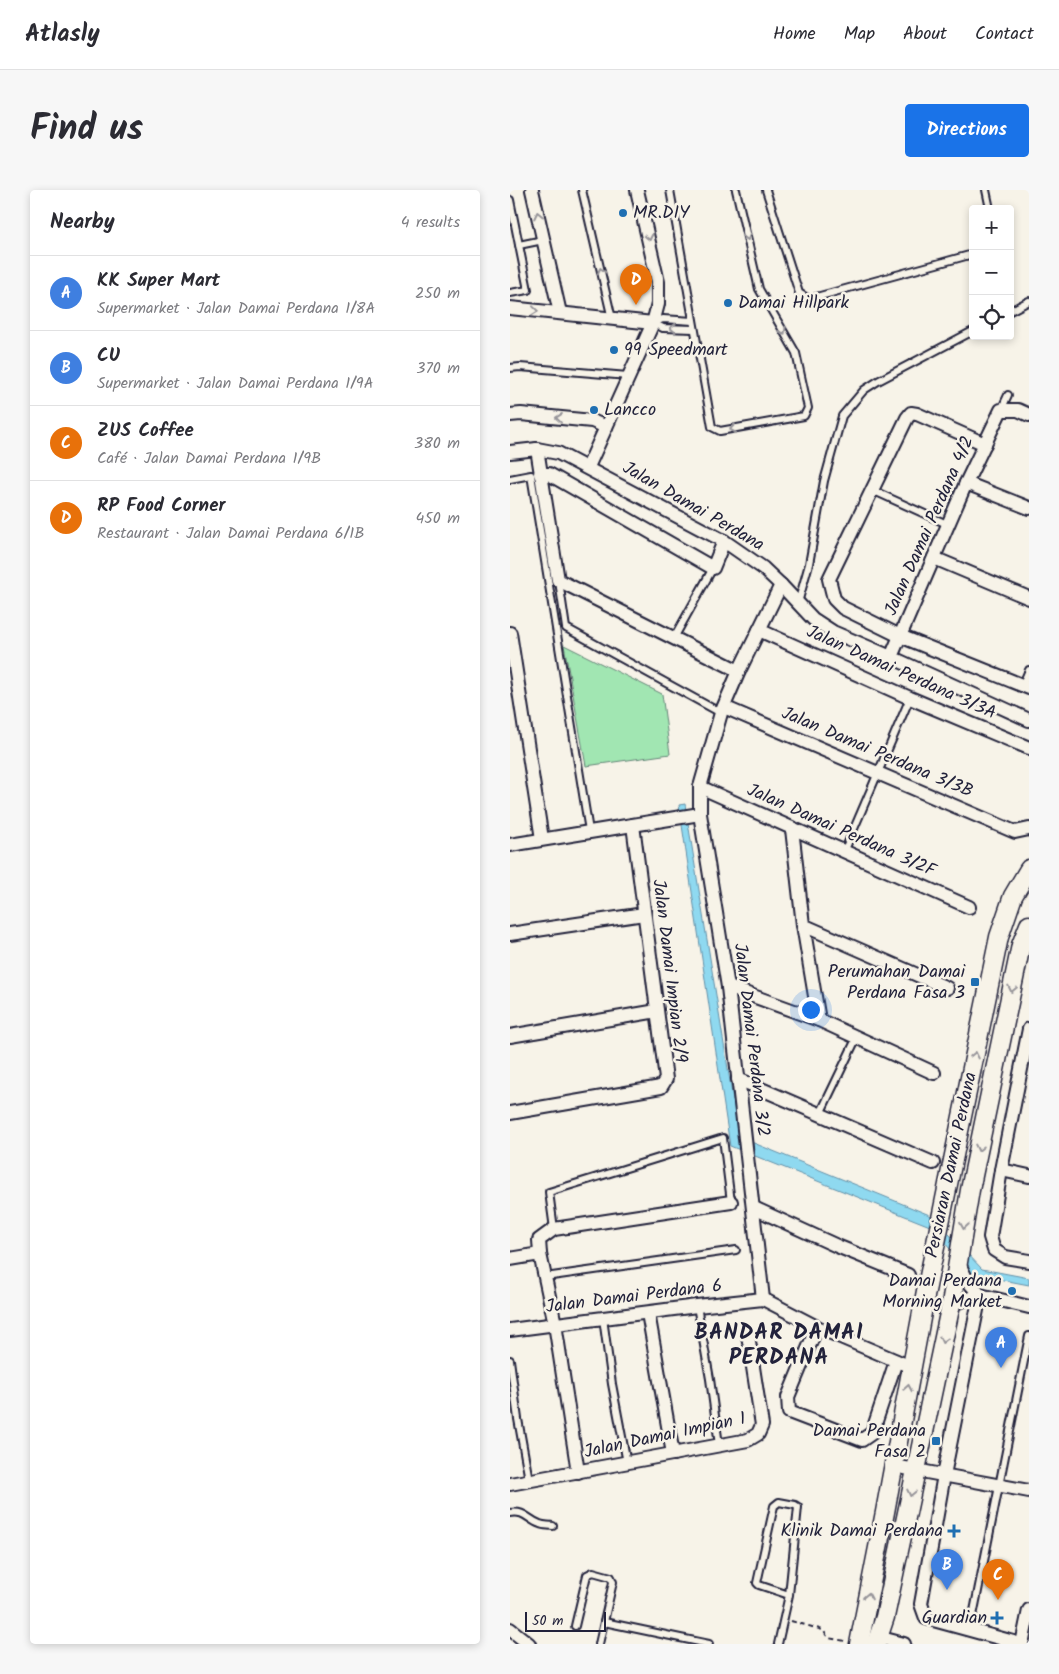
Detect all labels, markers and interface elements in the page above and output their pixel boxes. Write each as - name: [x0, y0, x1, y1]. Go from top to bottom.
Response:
- text: Atlasly: [25, 15, 100, 54]
- text: Home: [773, 20, 816, 49]
- text: Map: [844, 20, 875, 49]
- text: About: [903, 20, 947, 49]
- text: Contact: [975, 20, 1034, 49]
- text: Find us: [30, 102, 143, 158]
- button: Directions: [905, 104, 1029, 157]
- place label: MR.DIY: [633, 199, 690, 228]
- map controls: [969, 205, 1014, 340]
- button: +: [969, 205, 1014, 250]
- text: Nearby: [50, 206, 115, 239]
- marker: MR.DIY: [617, 207, 629, 219]
- text: 4 results: [401, 210, 460, 235]
- one-way arrow: [533, 210, 544, 219]
- one-way arrow: [643, 233, 653, 242]
- one-way arrow: [741, 233, 752, 242]
- button: −: [969, 250, 1014, 295]
- pin: D: [620, 264, 652, 305]
- text: KK Super Mart: [97, 266, 220, 296]
- one-way arrow: [596, 267, 607, 276]
- text: A: [61, 281, 71, 306]
- text: 250 m: [415, 281, 460, 306]
- place label: Damai Hillpark: [738, 289, 849, 318]
- button: locate: [969, 295, 1014, 340]
- text: Supermarket · Jalan Damai Perdana 1/8A: [97, 296, 375, 321]
- marker: Damai Hillpark: [722, 297, 734, 309]
- one-way arrow: [532, 305, 540, 316]
- one-way arrow: [669, 323, 676, 333]
- one-way arrow: [777, 326, 787, 335]
- place label: 99 Speedmart: [624, 336, 729, 365]
- text: CU: [97, 341, 120, 371]
- marker: 99 Speedmart: [608, 344, 620, 356]
- text: B: [61, 356, 71, 381]
- text: 370 m: [416, 356, 460, 381]
- text: Supermarket · Jalan Damai Perdana 1/9A: [97, 371, 373, 396]
- place label: Lancco: [604, 396, 656, 425]
- marker: Lancco: [588, 404, 600, 416]
- one-way arrow: [554, 413, 562, 424]
- text: ZUS Coffee: [97, 416, 194, 446]
- one-way arrow: [729, 423, 738, 433]
- text: C: [61, 431, 71, 456]
- text: 380 m: [414, 431, 460, 456]
- street label: Jalan Damai Perdana 4/2: [877, 431, 983, 621]
- text: Café · Jalan Damai Perdana 1/9B: [97, 446, 321, 471]
- street label: Jalan Damai Perdana: [616, 454, 770, 560]
- text: RP Food Corner: [97, 491, 225, 521]
- text: D: [61, 506, 71, 531]
- text: 450 m: [415, 506, 460, 531]
- text: Restaurant · Jalan Damai Perdana 6/1B: [97, 521, 364, 546]
- street label: Jalan Damai Perdana 3/3A: [801, 618, 1001, 728]
- street label: Jalan Damai Perdana 3/3B: [777, 699, 977, 807]
- street label: Jalan Damai Perdana 3/2F: [742, 776, 941, 886]
- street label: Jalan Damai Impian 2/9: [643, 878, 695, 1065]
- street label: Jalan Damai Perdana 3/2: [725, 942, 777, 1138]
- place label: Perumahan Damai Perdana Fasa 3: [828, 958, 966, 1008]
- marker: Perumahan Damai Perdana Fasa 3: [969, 976, 981, 988]
- one-way arrow: [1007, 985, 1018, 994]
- your location: [798, 997, 824, 1023]
- one-way arrow: [969, 1051, 980, 1060]
- street label: Persiaran Damai Perdana: [918, 1070, 986, 1260]
- one-way arrow: [974, 1144, 984, 1153]
- one-way arrow: [959, 1222, 969, 1231]
- place label: Damai Perdana Morning Market: [882, 1267, 1003, 1317]
- street label: Jalan Damai Perdana 6: [544, 1272, 724, 1322]
- marker: Damai Perdana Morning Market: [1006, 1285, 1018, 1297]
- district label: BANDAR DAMAI PERDANA: [694, 1316, 864, 1376]
- pin: A: [985, 1327, 1017, 1368]
- one-way arrow: [939, 1335, 949, 1344]
- one-way arrow: [903, 1384, 913, 1393]
- street label: Jalan Damai Impian 1: [582, 1405, 748, 1467]
- place label: Damai Perdana Fasa 2: [812, 1417, 926, 1467]
- marker: Damai Perdana Fasa 2: [930, 1435, 942, 1447]
- one-way arrow: [906, 1489, 917, 1498]
- place label: Klinik Damai Perdana: [781, 1517, 943, 1546]
- marker: Klinik Damai Perdana: [947, 1524, 961, 1538]
- pin: B: [931, 1549, 963, 1590]
- pin: C: [982, 1559, 1014, 1600]
- one-way arrow: [863, 1592, 873, 1601]
- place label: Guardian: [922, 1604, 987, 1633]
- scale bar: [525, 1609, 606, 1632]
- text: 50 m: [532, 1610, 563, 1632]
- marker: Guardian: [991, 1612, 1003, 1624]

